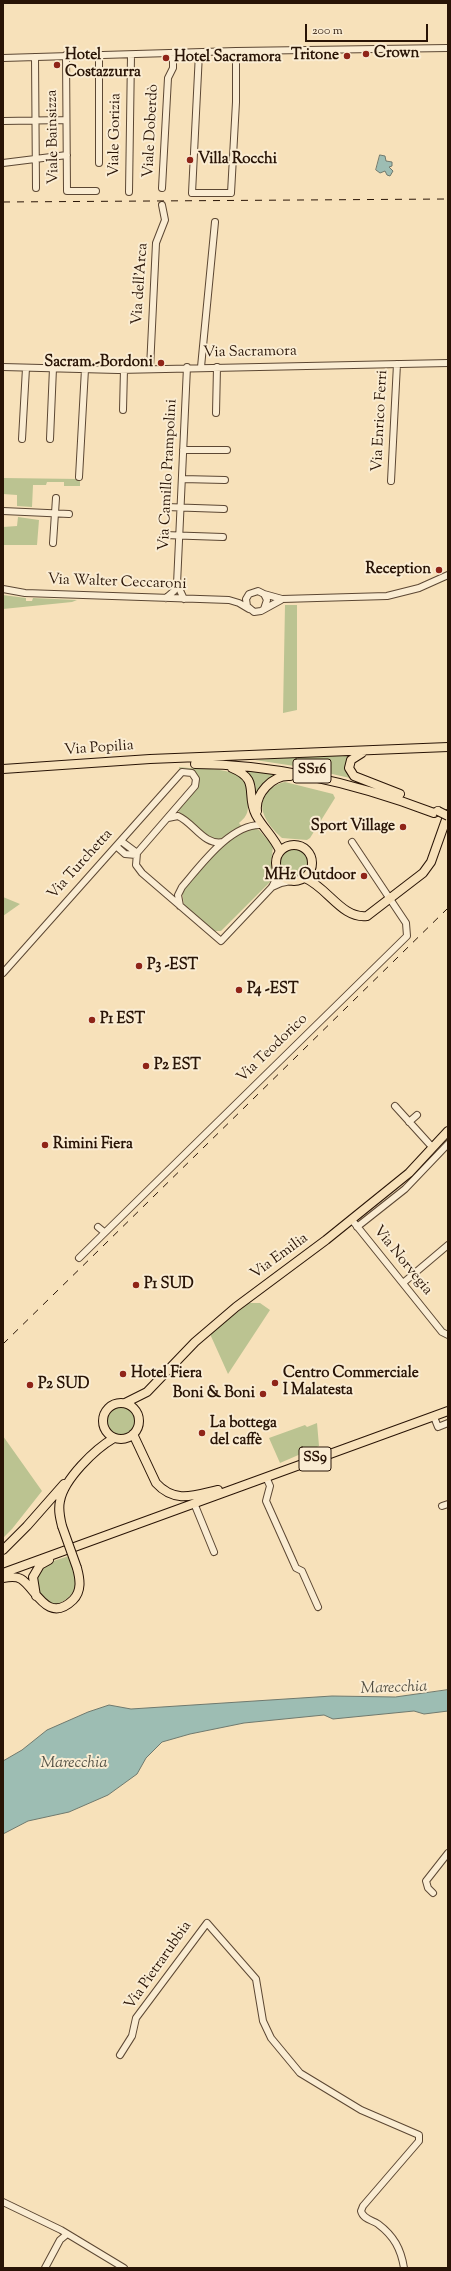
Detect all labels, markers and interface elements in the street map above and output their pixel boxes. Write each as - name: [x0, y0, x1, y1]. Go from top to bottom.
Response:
- scale bar: [307, 16, 430, 42]
- text: 200 m: [312, 22, 343, 40]
- place label: Crown: [374, 45, 419, 63]
- place label: Hotel Costazzurra: [65, 47, 141, 82]
- place label: Tritone: [291, 47, 339, 65]
- place label: Hotel Sacramora: [174, 49, 281, 67]
- marker: Crown: [361, 49, 371, 59]
- marker: Tritone: [342, 51, 352, 61]
- marker: Hotel Sacramora: [161, 53, 171, 63]
- marker: Hotel Costazzurra: [52, 60, 62, 70]
- street label: Viale Doberdò: [141, 84, 163, 178]
- street label: Viale Bainsizza: [44, 90, 64, 184]
- street label: Viale Gorizia: [106, 93, 126, 177]
- place label: Villa Rocchi: [198, 151, 277, 169]
- marker: Villa Rocchi: [185, 155, 195, 165]
- street label: Via dell'Arca: [129, 242, 153, 326]
- street label: Via Sacramora: [203, 343, 297, 363]
- place label: Sacram.-Bordoni: [44, 354, 153, 372]
- marker: Sacram.-Bordoni: [156, 358, 166, 368]
- street label: Via Enrico Ferri: [369, 370, 393, 472]
- street label: Via Camillo Prampolini: [156, 399, 182, 551]
- place label: Reception: [365, 561, 431, 579]
- marker: Reception: [434, 565, 444, 575]
- street label: Via Walter Ceccaroni: [47, 572, 187, 594]
- street label: Via Popilia: [64, 738, 134, 760]
- road number: SS16: [293, 759, 331, 783]
- place label: Sport Village: [311, 818, 395, 836]
- marker: Sport Village: [398, 822, 408, 832]
- street label: Via Turchetta: [45, 826, 117, 904]
- place label: MHz Outdoor: [265, 867, 356, 885]
- marker: MHz Outdoor: [359, 871, 369, 881]
- place label: P3 -EST: [147, 957, 198, 975]
- marker: P3 -EST: [134, 961, 144, 971]
- place label: P4 -EST: [247, 981, 298, 999]
- marker: P4 -EST: [234, 985, 244, 995]
- place label: P1 EST: [100, 1011, 145, 1029]
- street label: Via Teodorico: [234, 1011, 312, 1087]
- marker: P1 EST: [87, 1015, 97, 1025]
- place label: P2 EST: [154, 1057, 201, 1075]
- marker: P2 EST: [141, 1061, 151, 1071]
- place label: Rimini Fiera: [53, 1136, 133, 1154]
- marker: Rimini Fiera: [40, 1140, 50, 1150]
- street label: Via Norvegia: [369, 1223, 435, 1299]
- street label: Via Emilia: [248, 1230, 312, 1284]
- place label: P1 SUD: [144, 1276, 194, 1294]
- marker: P1 SUD: [131, 1280, 141, 1290]
- place label: Hotel Fiera: [131, 1365, 202, 1383]
- place label: Centro Commerciale I Malatesta: [283, 1365, 419, 1400]
- marker: Hotel Fiera: [118, 1369, 128, 1379]
- place label: P2 SUD: [38, 1376, 89, 1394]
- marker: Centro Commerciale I Malatesta: [270, 1378, 280, 1388]
- marker: P2 SUD: [25, 1380, 35, 1390]
- place label: Boni & Boni: [173, 1385, 255, 1403]
- marker: Boni & Boni: [258, 1389, 268, 1399]
- place label: La bottega del caffè: [210, 1415, 277, 1450]
- marker: La bottega del caffè: [197, 1428, 207, 1438]
- road number: SS9: [299, 1447, 331, 1471]
- water label: Marecchia: [360, 1678, 428, 1700]
- water label: Marecchia: [40, 1754, 108, 1774]
- street label: Via Pietrarubbia: [122, 1918, 196, 2014]

